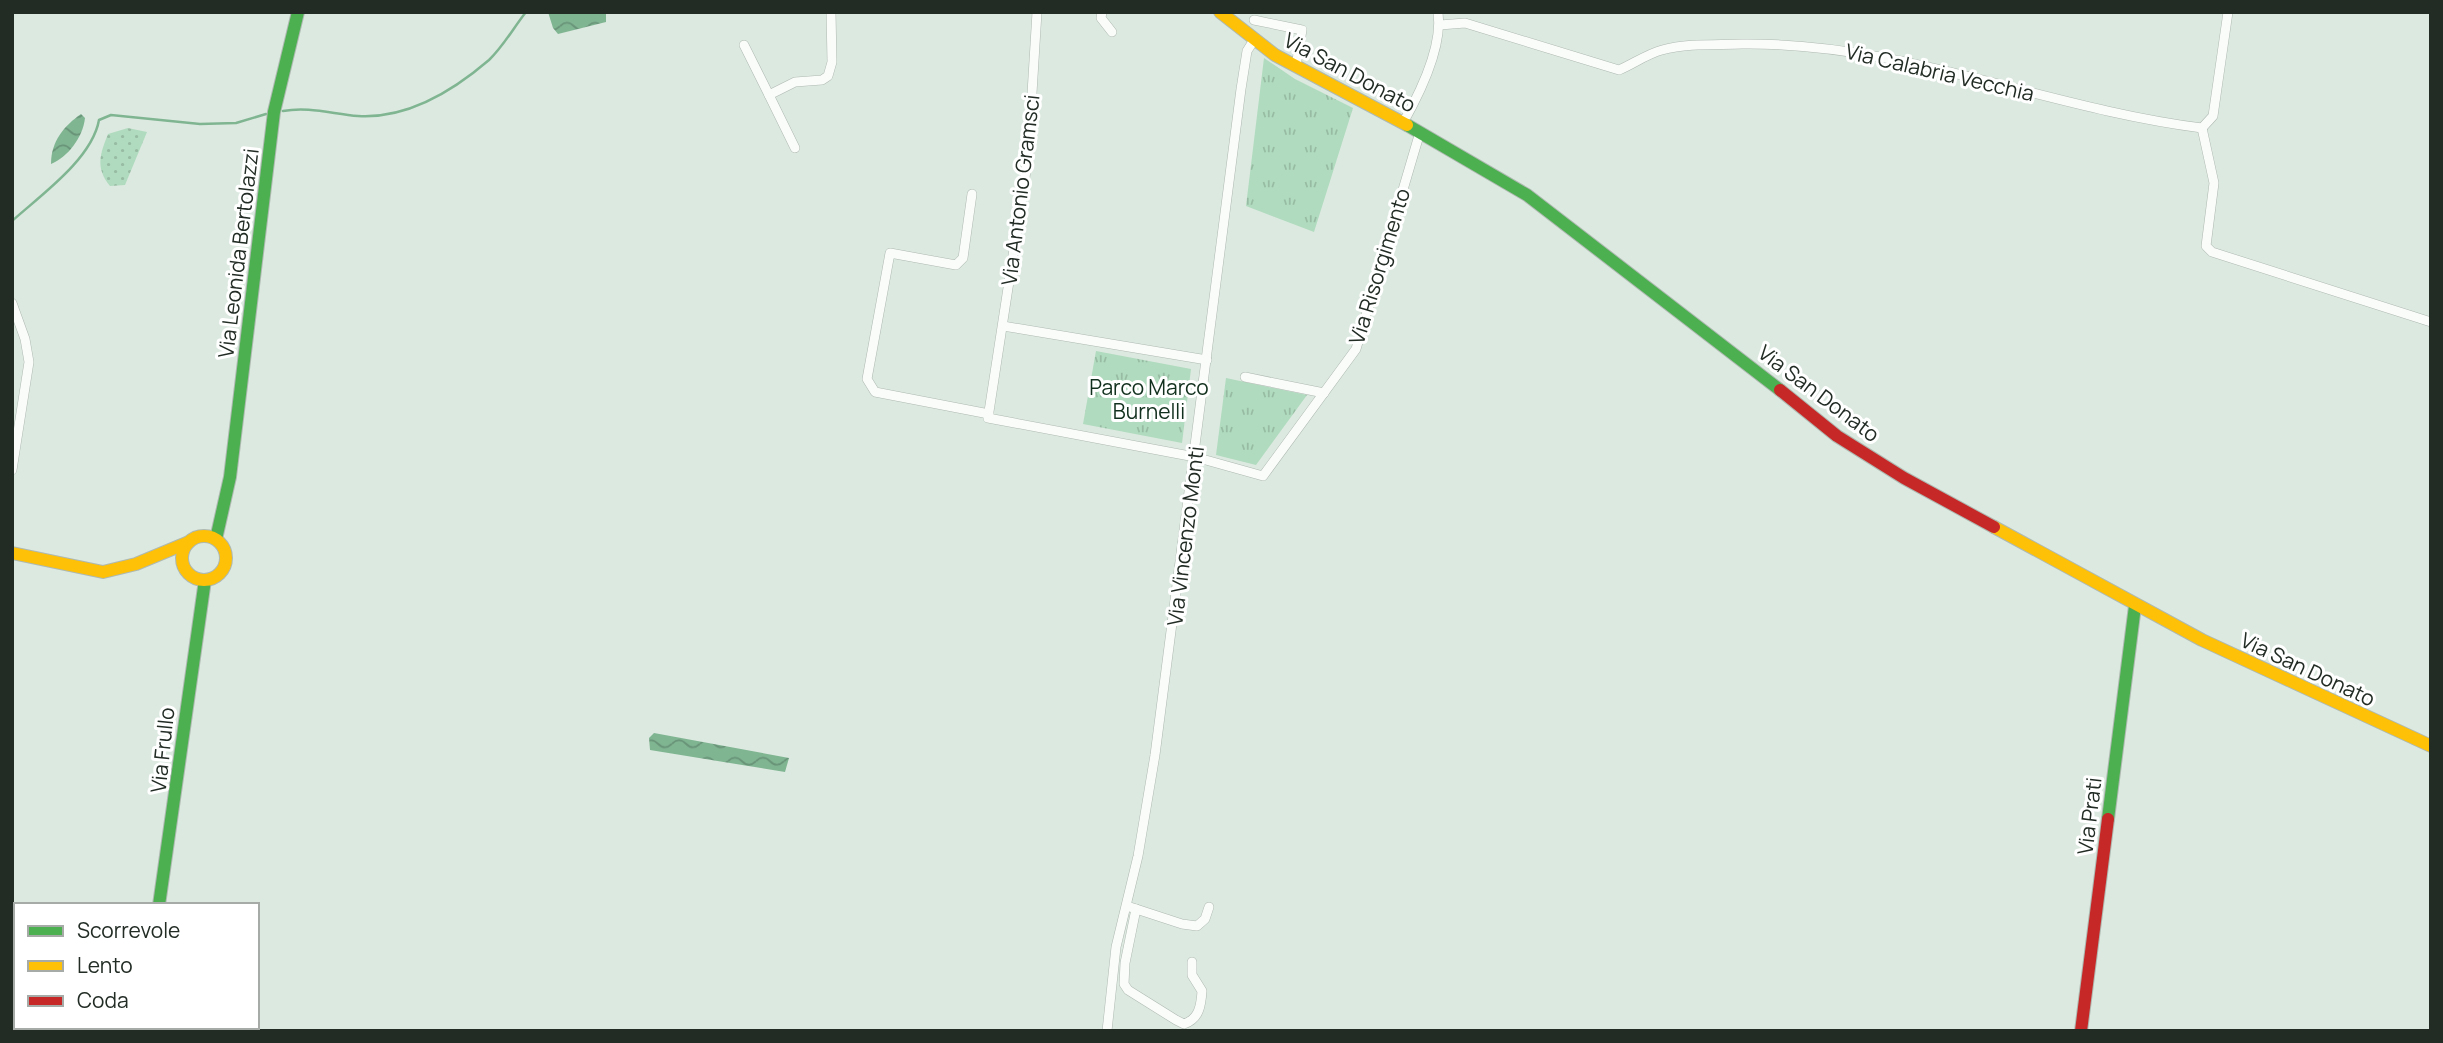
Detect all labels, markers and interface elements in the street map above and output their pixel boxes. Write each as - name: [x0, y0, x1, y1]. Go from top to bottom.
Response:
- street label: Via San Donato: [1279, 26, 1421, 118]
- street label: Via Calabria Vecchia: [1843, 37, 2037, 107]
- street label: Via Antonio Gramsci: [994, 93, 1046, 287]
- street label: Via Leonida Bertolazzi: [211, 147, 265, 359]
- street label: Via Risorgimento: [1342, 185, 1416, 347]
- street label: Via San Donato: [1753, 338, 1885, 448]
- park label: Parco Marco Burnelli: [1089, 373, 1209, 425]
- street label: Via Vincenzo Monti: [1160, 444, 1210, 628]
- street label: Via San Donato: [2236, 626, 2380, 712]
- street label: Via Frullo: [144, 706, 180, 794]
- street label: Via Prati: [2070, 776, 2108, 856]
- legend: [14, 903, 259, 1029]
- text: Scorrevole: [77, 916, 180, 944]
- text: Lento: [77, 951, 133, 979]
- text: Coda: [77, 986, 129, 1014]

